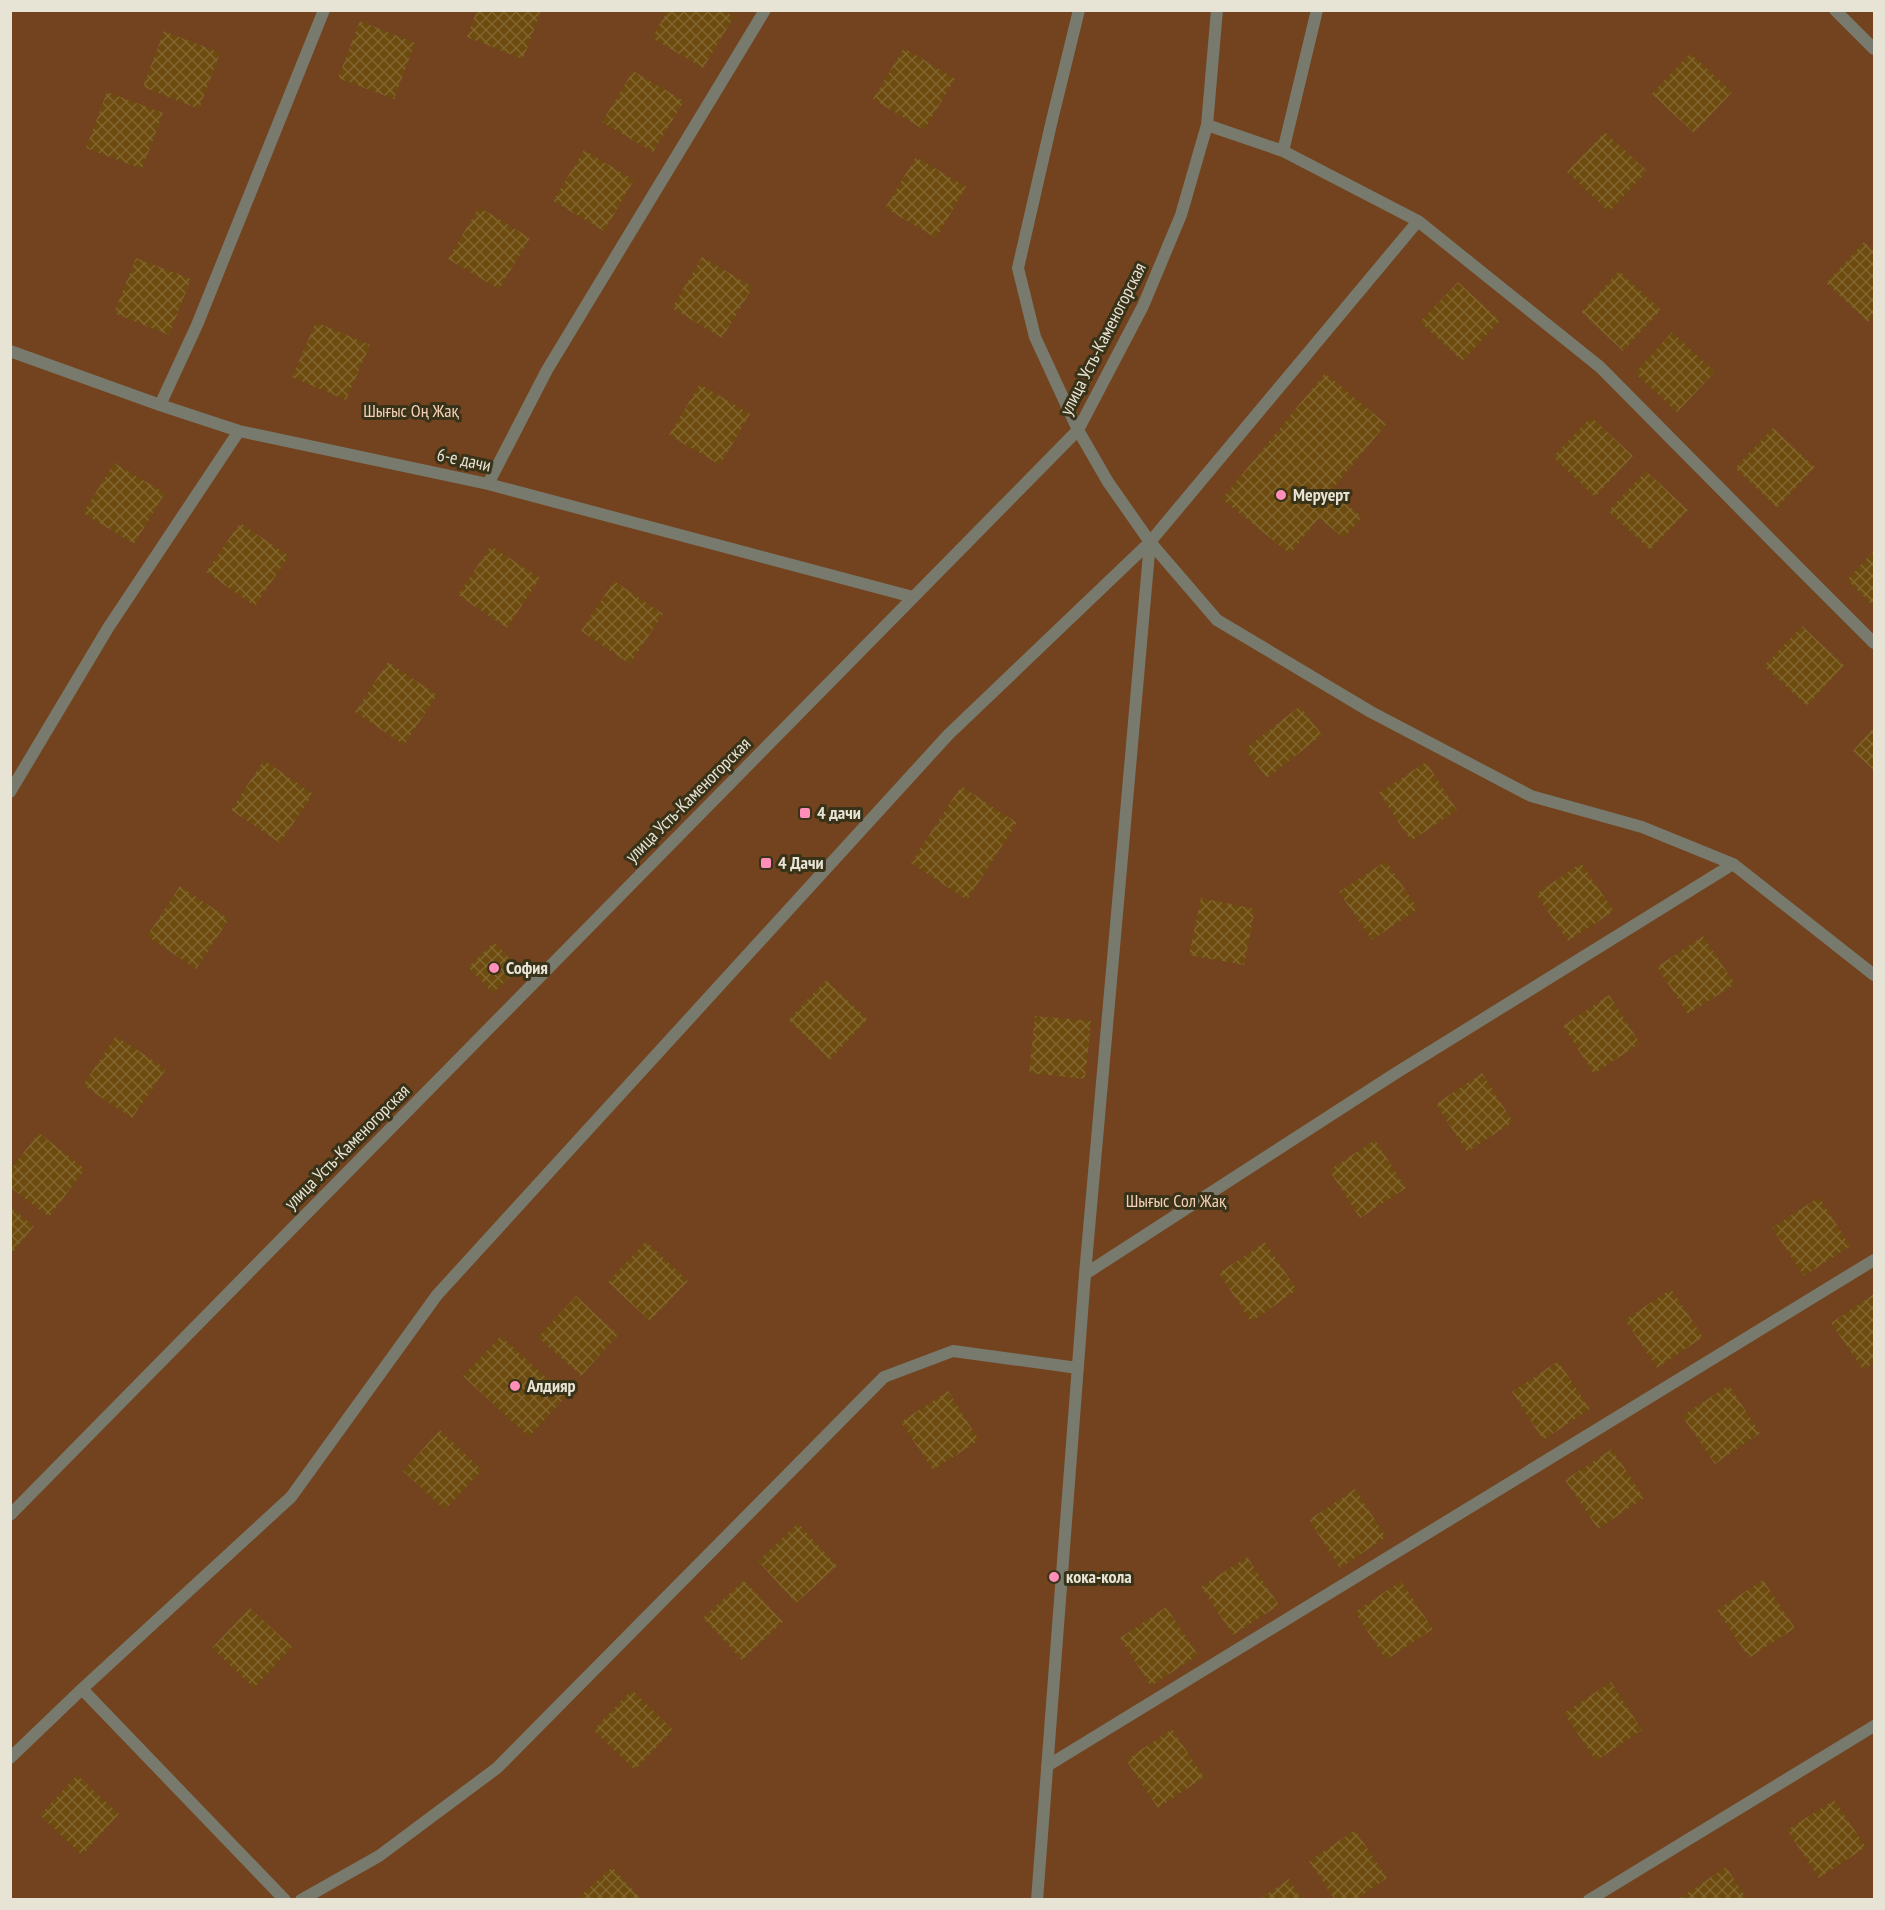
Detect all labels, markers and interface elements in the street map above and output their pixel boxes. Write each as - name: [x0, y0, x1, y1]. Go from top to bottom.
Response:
- street label: улица Усть-Каменогорская: [1054, 259, 1151, 419]
- park label: Шығыс Оң Жақ: [363, 399, 459, 422]
- street label: 6-е дачи: [435, 443, 493, 476]
- place label: Меруерт: [1293, 483, 1350, 506]
- marker: Меруерт: [1274, 488, 1288, 502]
- street label: улица Усть-Каменогорская: [620, 732, 755, 867]
- place label: 4 дачи: [817, 801, 861, 824]
- marker: 4 дачи: [798, 806, 812, 820]
- place label: 4 Дачи: [778, 851, 824, 874]
- marker: 4 Дачи: [759, 856, 773, 870]
- place label: София: [506, 956, 548, 979]
- marker: София: [487, 961, 501, 975]
- street label: улица Усть-Каменогорская: [279, 1079, 414, 1214]
- park label: Шығыс Сол Жақ: [1126, 1189, 1227, 1212]
- place label: Алдияр: [526, 1374, 576, 1397]
- marker: Алдияр: [508, 1379, 522, 1393]
- place label: кока-кола: [1066, 1565, 1132, 1588]
- marker: кока-кола: [1047, 1570, 1061, 1584]

